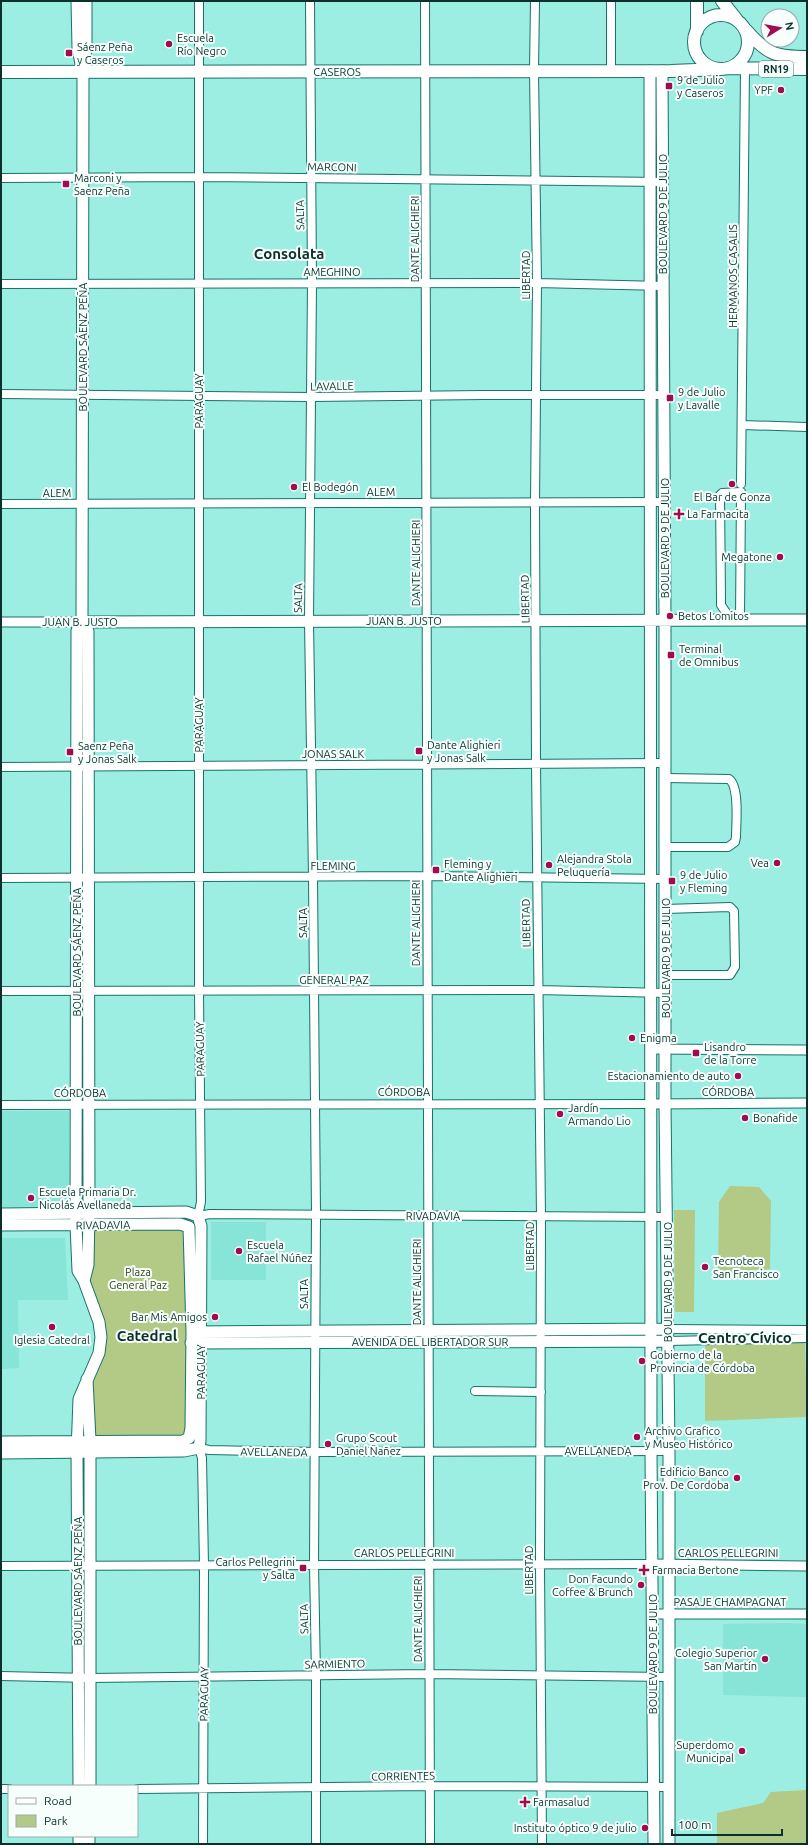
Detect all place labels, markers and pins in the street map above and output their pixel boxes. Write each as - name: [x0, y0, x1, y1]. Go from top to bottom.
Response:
- place label: Escuela Río Negro: [177, 32, 226, 57]
- marker: Escuela Río Negro: [164, 39, 174, 49]
- place label: Sáenz Peña y Caseros: [77, 41, 133, 66]
- marker: Sáenz Peña y Caseros: [64, 48, 74, 58]
- place label: 9 de Julio y Caseros: [677, 74, 724, 99]
- marker: 9 de Julio y Caseros: [664, 81, 674, 91]
- place label: YPF: [754, 84, 773, 96]
- marker: YPF: [776, 85, 786, 95]
- place label: Marconi y Saenz Peña: [74, 172, 130, 197]
- marker: Marconi y Saenz Peña: [61, 179, 71, 189]
- place label: 9 de Julio y Lavalle: [678, 386, 725, 411]
- marker: 9 de Julio y Lavalle: [665, 393, 675, 403]
- marker: El Bar de Gonza: [727, 479, 737, 489]
- place label: El Bodegón: [302, 481, 359, 493]
- marker: El Bodegón: [289, 482, 299, 492]
- place label: El Bar de Gonza: [694, 491, 770, 503]
- place label: La Farmacita: [687, 508, 749, 520]
- marker: La Farmacita: [674, 509, 684, 519]
- place label: Megatone: [721, 551, 772, 563]
- marker: Megatone: [775, 552, 785, 562]
- place label: Betos Lomitos: [678, 610, 749, 622]
- marker: Betos Lomitos: [665, 611, 675, 621]
- place label: Terminal de Omnibus: [679, 643, 739, 668]
- marker: Terminal de Omnibus: [666, 650, 676, 660]
- place label: Dante Alighieri y Jonas Salk: [427, 739, 501, 764]
- place label: Saenz Peña y Jonas Salk: [78, 740, 137, 765]
- marker: Dante Alighieri y Jonas Salk: [414, 746, 424, 756]
- marker: Saenz Peña y Jonas Salk: [65, 747, 75, 757]
- place label: Alejandra Stola Peluquería: [557, 853, 632, 878]
- place label: Vea: [751, 857, 769, 869]
- place label: Fleming y Dante Alighieri: [444, 858, 518, 883]
- marker: Vea: [772, 858, 782, 868]
- marker: Alejandra Stola Peluquería: [544, 860, 554, 870]
- marker: Fleming y Dante Alighieri: [431, 865, 441, 875]
- place label: 9 de Julio y Fleming: [680, 869, 727, 894]
- marker: 9 de Julio y Fleming: [667, 876, 677, 886]
- place label: Enigma: [640, 1032, 677, 1044]
- marker: Enigma: [627, 1033, 637, 1043]
- place label: Lisandro de la Torre: [704, 1041, 757, 1066]
- marker: Lisandro de la Torre: [691, 1048, 701, 1058]
- place label: Estacionamiento de auto: [607, 1070, 730, 1082]
- marker: Estacionamiento de auto: [733, 1071, 743, 1081]
- place label: Jardín Armando Lio: [568, 1102, 631, 1127]
- marker: Jardín Armando Lio: [555, 1109, 565, 1119]
- place label: Bonafide: [753, 1112, 798, 1124]
- marker: Bonafide: [740, 1113, 750, 1123]
- place label: Escuela Primaria Dr. Nicolás Avellaneda: [39, 1186, 136, 1211]
- marker: Escuela Primaria Dr. Nicolás Avellaneda: [26, 1193, 36, 1203]
- place label: Escuela Rafael Núñez: [247, 1239, 312, 1264]
- marker: Escuela Rafael Núñez: [234, 1246, 244, 1256]
- place label: Tecnoteca San Francisco: [713, 1255, 779, 1280]
- marker: Tecnoteca San Francisco: [700, 1262, 710, 1272]
- place label: Bar Mis Amigos: [131, 1311, 207, 1323]
- marker: Bar Mis Amigos: [210, 1312, 220, 1322]
- marker: Iglesia Catedral: [47, 1322, 57, 1332]
- place label: Iglesia Catedral: [14, 1334, 90, 1346]
- place label: Gobierno de la Provincia de Córdoba: [650, 1349, 755, 1374]
- marker: Gobierno de la Provincia de Córdoba: [637, 1356, 647, 1366]
- place label: Archivo Grafico y Museo Histórico: [645, 1425, 733, 1450]
- place label: Grupo Scout Daniel Ñañez: [336, 1432, 401, 1457]
- marker: Archivo Grafico y Museo Histórico: [632, 1432, 642, 1442]
- marker: Grupo Scout Daniel Ñañez: [323, 1439, 333, 1449]
- place label: Edificio Banco Prov. De Cordoba: [643, 1466, 729, 1491]
- marker: Edificio Banco Prov. De Cordoba: [732, 1473, 742, 1483]
- place label: Carlos Pellegrini y Salta: [215, 1556, 295, 1581]
- marker: Carlos Pellegrini y Salta: [298, 1563, 308, 1573]
- place label: Farmacia Bertone: [652, 1564, 739, 1576]
- marker: Farmacia Bertone: [639, 1565, 649, 1575]
- place label: Don Facundo Coffee & Brunch: [552, 1573, 633, 1598]
- marker: Don Facundo Coffee & Brunch: [636, 1580, 646, 1590]
- place label: Colegio Superior San Martín: [675, 1647, 758, 1672]
- marker: Colegio Superior San Martín: [760, 1654, 770, 1664]
- place label: Superdomo Municipal: [676, 1739, 734, 1764]
- marker: Superdomo Municipal: [737, 1746, 747, 1756]
- place label: Farmasalud: [533, 1796, 589, 1808]
- marker: Farmasalud: [520, 1797, 530, 1807]
- place label: Instituto óptico 9 de julio: [514, 1822, 637, 1834]
- marker: Instituto óptico 9 de julio: [640, 1823, 650, 1833]

